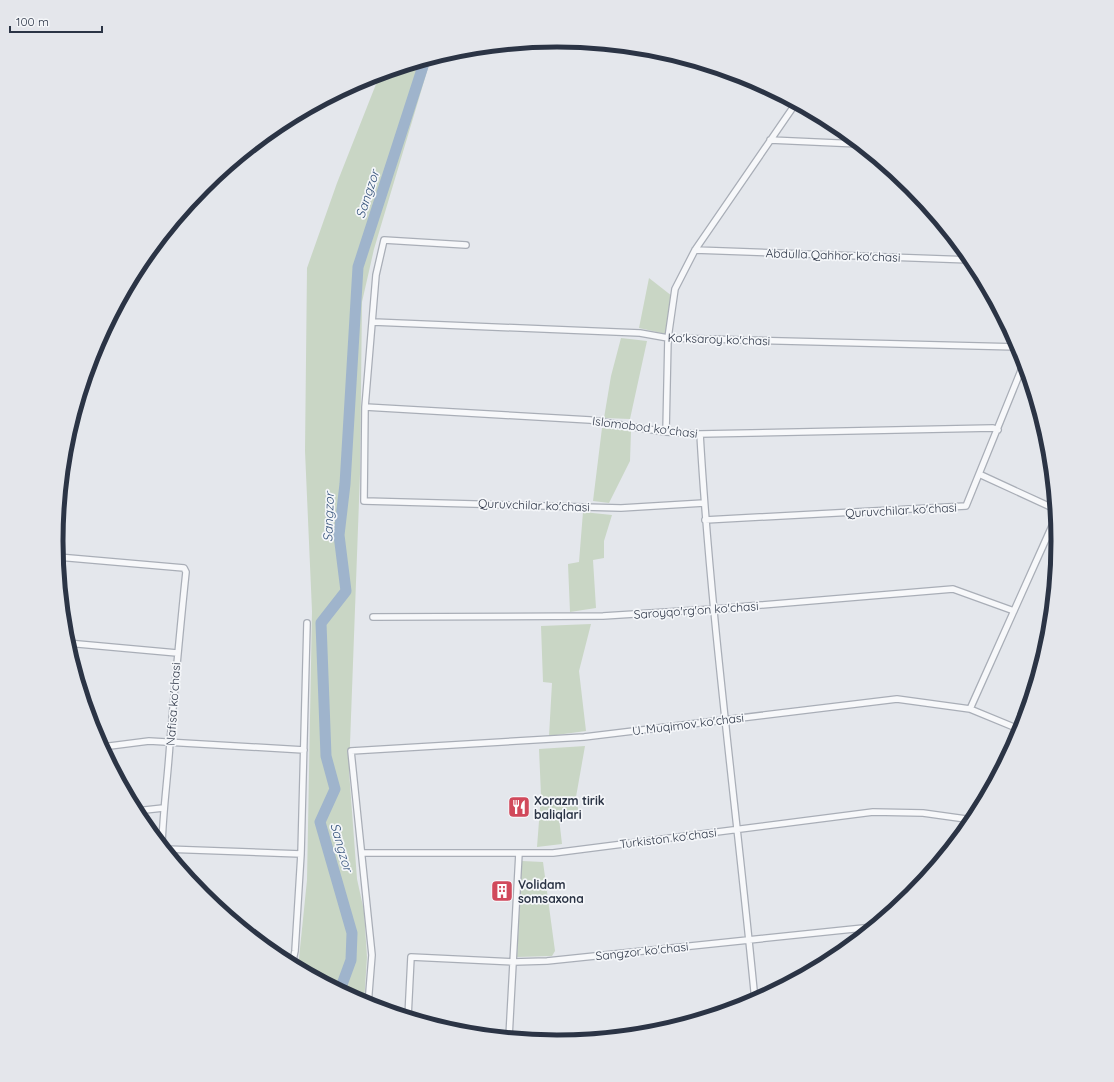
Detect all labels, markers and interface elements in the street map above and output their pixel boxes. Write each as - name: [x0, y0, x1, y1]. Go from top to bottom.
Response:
- scale bar: [10, 8, 102, 34]
- text: 100 m: [16, 14, 49, 29]
- water label: Sangzor: [352, 166, 383, 220]
- street label: Abdulla Qahhor ko'chasi: [765, 245, 901, 265]
- street label: Ko'ksaroy ko'chasi: [667, 330, 771, 348]
- street label: Islomobod ko'chasi: [591, 413, 699, 441]
- water label: Sangzor: [319, 490, 337, 542]
- street label: Quruvchilar ko'chasi: [478, 496, 590, 514]
- street label: Quruvchilar ko'chasi: [845, 500, 957, 520]
- street label: Saroyqo'rg'on ko'chasi: [633, 598, 759, 622]
- street label: Nafisa ko'chasi: [163, 662, 183, 746]
- street label: U. Muqimov ko'chasi: [631, 710, 745, 738]
- place label: Xorazm tirik baliqlari: [534, 793, 605, 822]
- restaurant icon: Xorazm tirik baliqlari: [506, 794, 532, 820]
- water label: Sangzor: [327, 821, 357, 875]
- street label: Turkiston ko'chasi: [619, 825, 717, 851]
- place label: Volidam somsaxona: [518, 877, 584, 906]
- building icon: Volidam somsaxona: [489, 878, 515, 904]
- street label: Sangzor ko'chasi: [595, 939, 689, 963]

